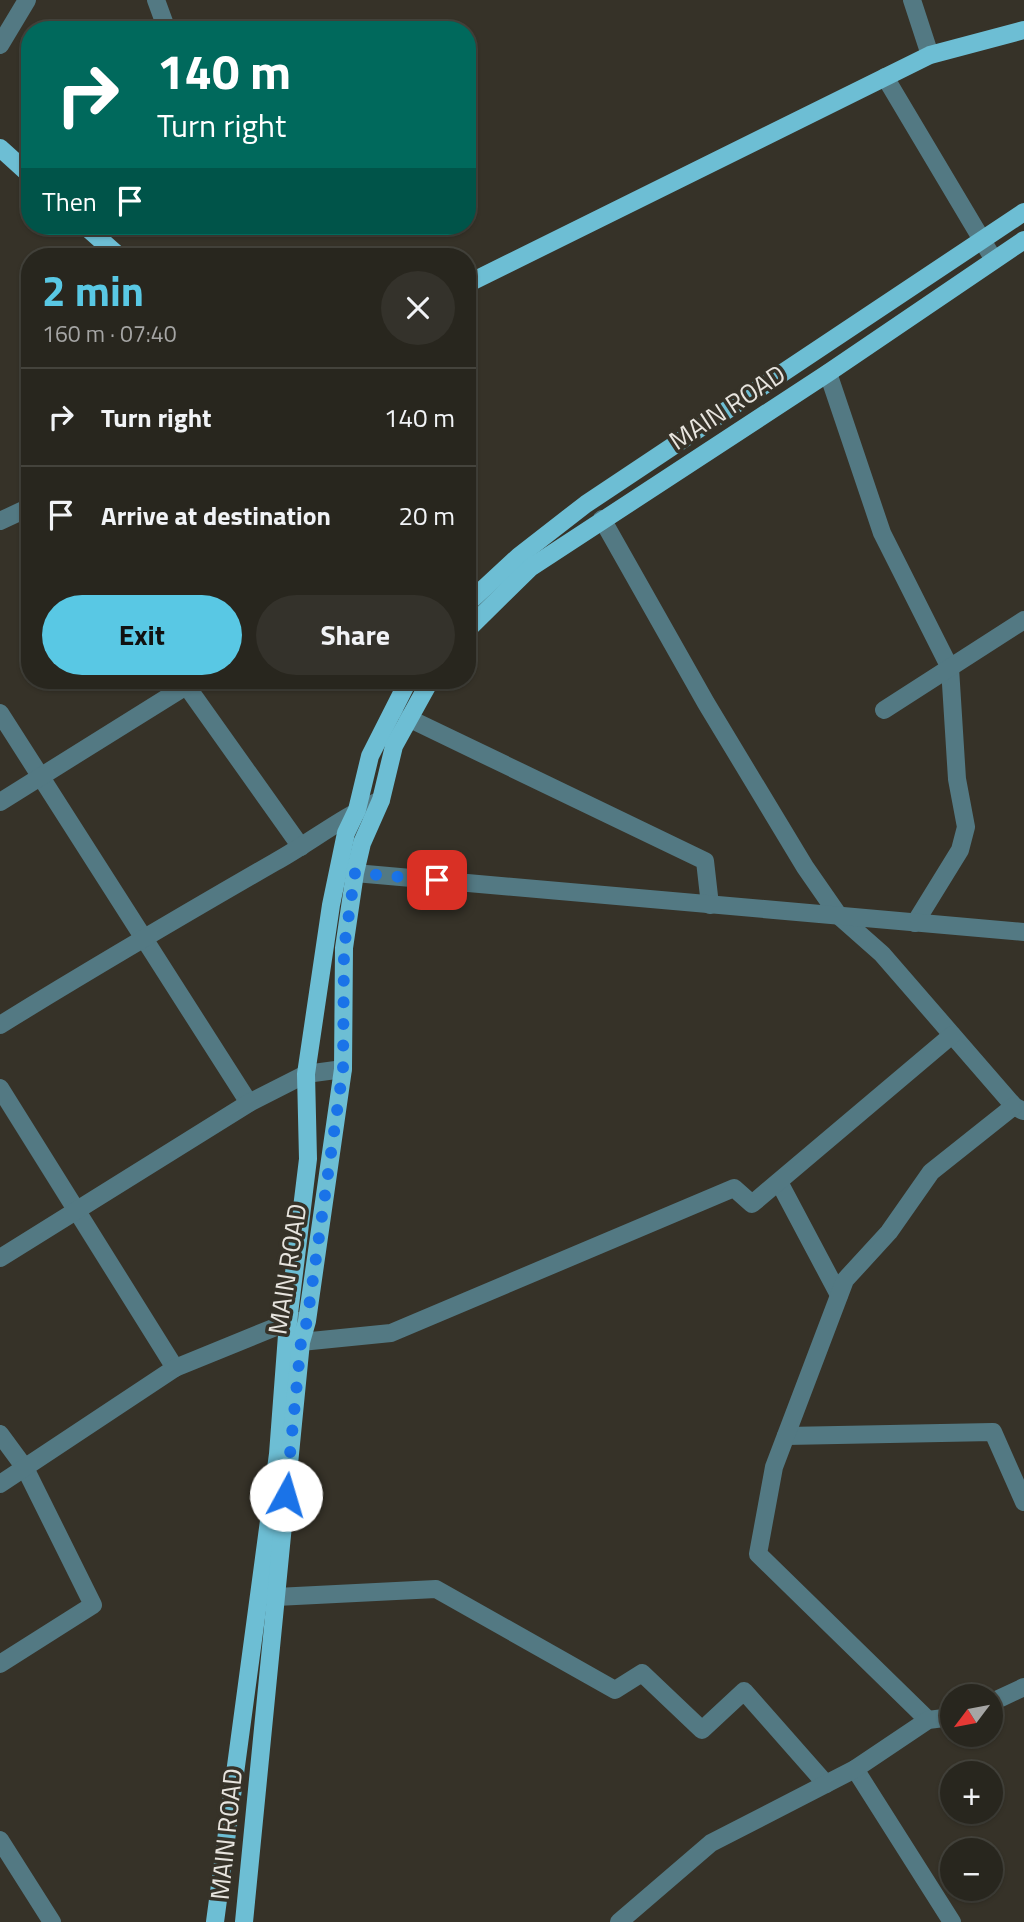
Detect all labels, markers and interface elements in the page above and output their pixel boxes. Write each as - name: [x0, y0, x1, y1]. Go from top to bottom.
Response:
- text: 140 m: [157, 33, 291, 108]
- icon: right: [42, 49, 133, 140]
- text: Turn right: [157, 101, 286, 149]
- text: Then: [42, 182, 97, 221]
- icon: arrive: [111, 182, 149, 220]
- text: 2 min: [42, 258, 144, 322]
- button: close: [381, 271, 455, 345]
- text: 160 m · 07:40: [42, 316, 177, 351]
- street label: MAIN ROAD: [661, 355, 793, 459]
- icon: right: [42, 398, 80, 436]
- text: Turn right: [101, 398, 212, 437]
- text: 140 m: [384, 398, 455, 437]
- icon: arrive: [42, 496, 80, 534]
- text: Arrive at destination: [101, 496, 331, 535]
- text: 20 m: [398, 496, 455, 535]
- button: Exit: [42, 595, 242, 675]
- button: Share: [256, 595, 455, 675]
- pin: [407, 850, 467, 910]
- icon: arrive: [418, 861, 456, 899]
- street label: MAIN ROAD: [257, 1201, 317, 1337]
- position arrow: [249, 1458, 323, 1532]
- north arrow: [940, 1684, 1003, 1746]
- map controls: [940, 1684, 1003, 1901]
- button: +: [940, 1761, 1003, 1824]
- street label: MAIN ROAD: [200, 1766, 252, 1902]
- button: −: [940, 1838, 1003, 1901]

